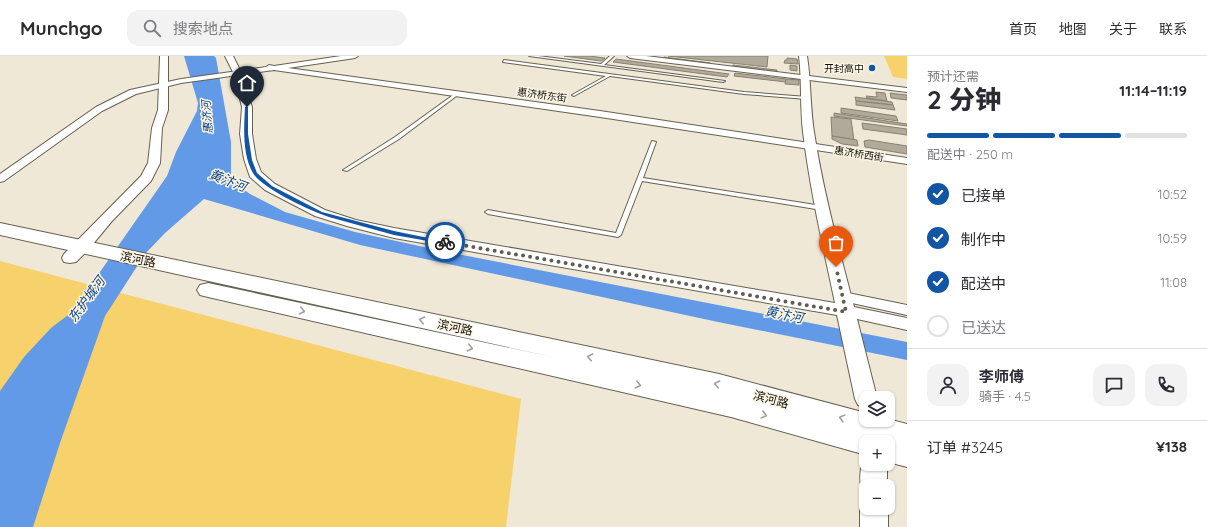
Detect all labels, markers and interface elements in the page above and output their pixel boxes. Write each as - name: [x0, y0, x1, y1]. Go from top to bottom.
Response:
- search box: [127, 10, 407, 46]
- text: Munchgo: [20, 16, 103, 40]
- icon: search: [141, 17, 163, 39]
- text: 搜索地点: [173, 19, 233, 38]
- text: 首页: [1009, 20, 1037, 38]
- text: 地图: [1059, 20, 1087, 38]
- text: 关于: [1109, 20, 1137, 38]
- text: 联系: [1159, 20, 1187, 38]
- place label: 开封高中: [824, 62, 864, 75]
- marker: 开封高中: [867, 63, 877, 73]
- pin: [230, 66, 264, 107]
- text: 预计还需: [927, 68, 979, 84]
- icon: home: [236, 72, 258, 94]
- text: 11:14–11:19: [1119, 81, 1187, 100]
- text: 2 分钟: [927, 83, 1001, 116]
- street label: 惠济桥东街: [516, 85, 568, 105]
- water label: 惠济河: [199, 98, 215, 134]
- street label: 惠济桥西街: [833, 144, 885, 164]
- text: 配送中 · 250 m: [927, 146, 1013, 162]
- water label: 黄汴河: [207, 166, 252, 196]
- icon: check: [927, 183, 949, 205]
- text: 已接单: [961, 186, 1006, 205]
- text: 10:52: [1158, 186, 1187, 202]
- courier: [425, 222, 465, 262]
- pin: [819, 226, 853, 267]
- icon: check: [927, 227, 949, 249]
- text: 制作中: [961, 230, 1006, 249]
- text: 10:59: [1158, 230, 1187, 246]
- icon: bike: [434, 231, 456, 253]
- icon: bag: [825, 232, 847, 254]
- street label: 滨河路: [119, 248, 157, 270]
- water label: 东护城河: [64, 271, 110, 325]
- icon: check: [927, 271, 949, 293]
- text: 配送中: [961, 274, 1006, 293]
- text: 11:08: [1160, 274, 1187, 290]
- water label: 黄汴河: [763, 302, 808, 326]
- one-way arrow: [299, 306, 305, 314]
- street label: 滨河路: [436, 316, 474, 338]
- one-way arrow: [419, 317, 425, 325]
- text: 已送达: [961, 318, 1006, 337]
- one-way arrow: [466, 343, 473, 351]
- one-way arrow: [587, 353, 593, 361]
- button: person: [927, 364, 969, 406]
- button: chat: [1093, 364, 1135, 406]
- button: phone: [1145, 364, 1187, 406]
- text: 李师傅: [979, 367, 1024, 386]
- one-way arrow: [634, 381, 641, 389]
- one-way arrow: [714, 381, 720, 389]
- street label: 滨河路: [752, 387, 790, 411]
- text: 骑手 · 4.5: [979, 388, 1031, 404]
- map controls: [859, 391, 895, 515]
- button: layers: [859, 391, 895, 427]
- one-way arrow: [760, 410, 767, 419]
- one-way arrow: [839, 415, 846, 423]
- button: +: [859, 435, 895, 471]
- text: ¥138: [1156, 437, 1187, 456]
- text: 订单 #3245: [927, 438, 1003, 457]
- button: −: [859, 479, 895, 515]

